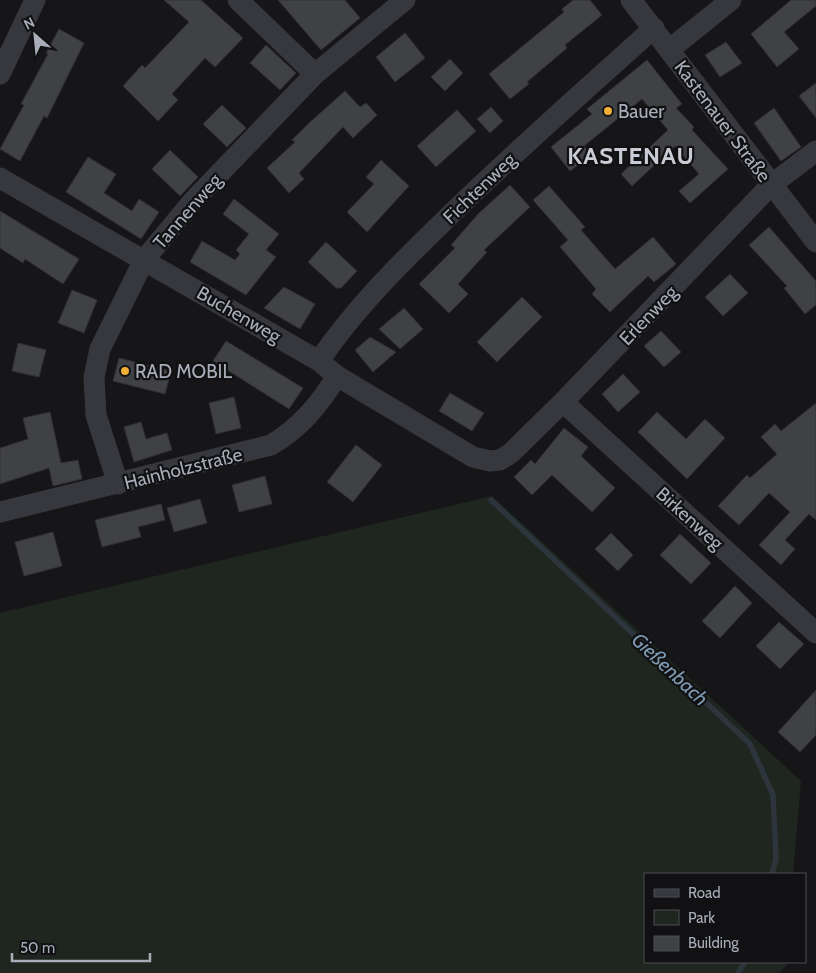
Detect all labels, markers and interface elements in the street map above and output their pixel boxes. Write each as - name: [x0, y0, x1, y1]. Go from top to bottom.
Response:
- north arrow: [10, 10, 60, 60]
- text: N: [21, 13, 38, 34]
- street label: Kastenauer Straße: [669, 56, 776, 187]
- place label: Bauer: [618, 100, 664, 123]
- marker: Bauer: [602, 105, 614, 117]
- district label: KASTENAU: [567, 141, 695, 170]
- street label: Fichtenweg: [438, 148, 521, 229]
- street label: Tannenweg: [148, 169, 227, 254]
- street label: Erlenweg: [614, 280, 683, 350]
- street label: Buchenweg: [193, 281, 285, 348]
- place label: RAD MOBIL: [135, 360, 232, 383]
- marker: RAD MOBIL: [119, 365, 131, 377]
- street label: Hainholzstraße: [122, 443, 245, 494]
- street label: Birkenweg: [651, 482, 728, 555]
- water label: Gießenbach: [627, 628, 713, 710]
- legend: [644, 873, 806, 963]
- text: Road: [688, 884, 721, 902]
- text: Park: [688, 909, 715, 927]
- scale bar: [12, 930, 150, 962]
- text: Building: [688, 934, 739, 952]
- text: 50 m: [20, 939, 55, 957]

